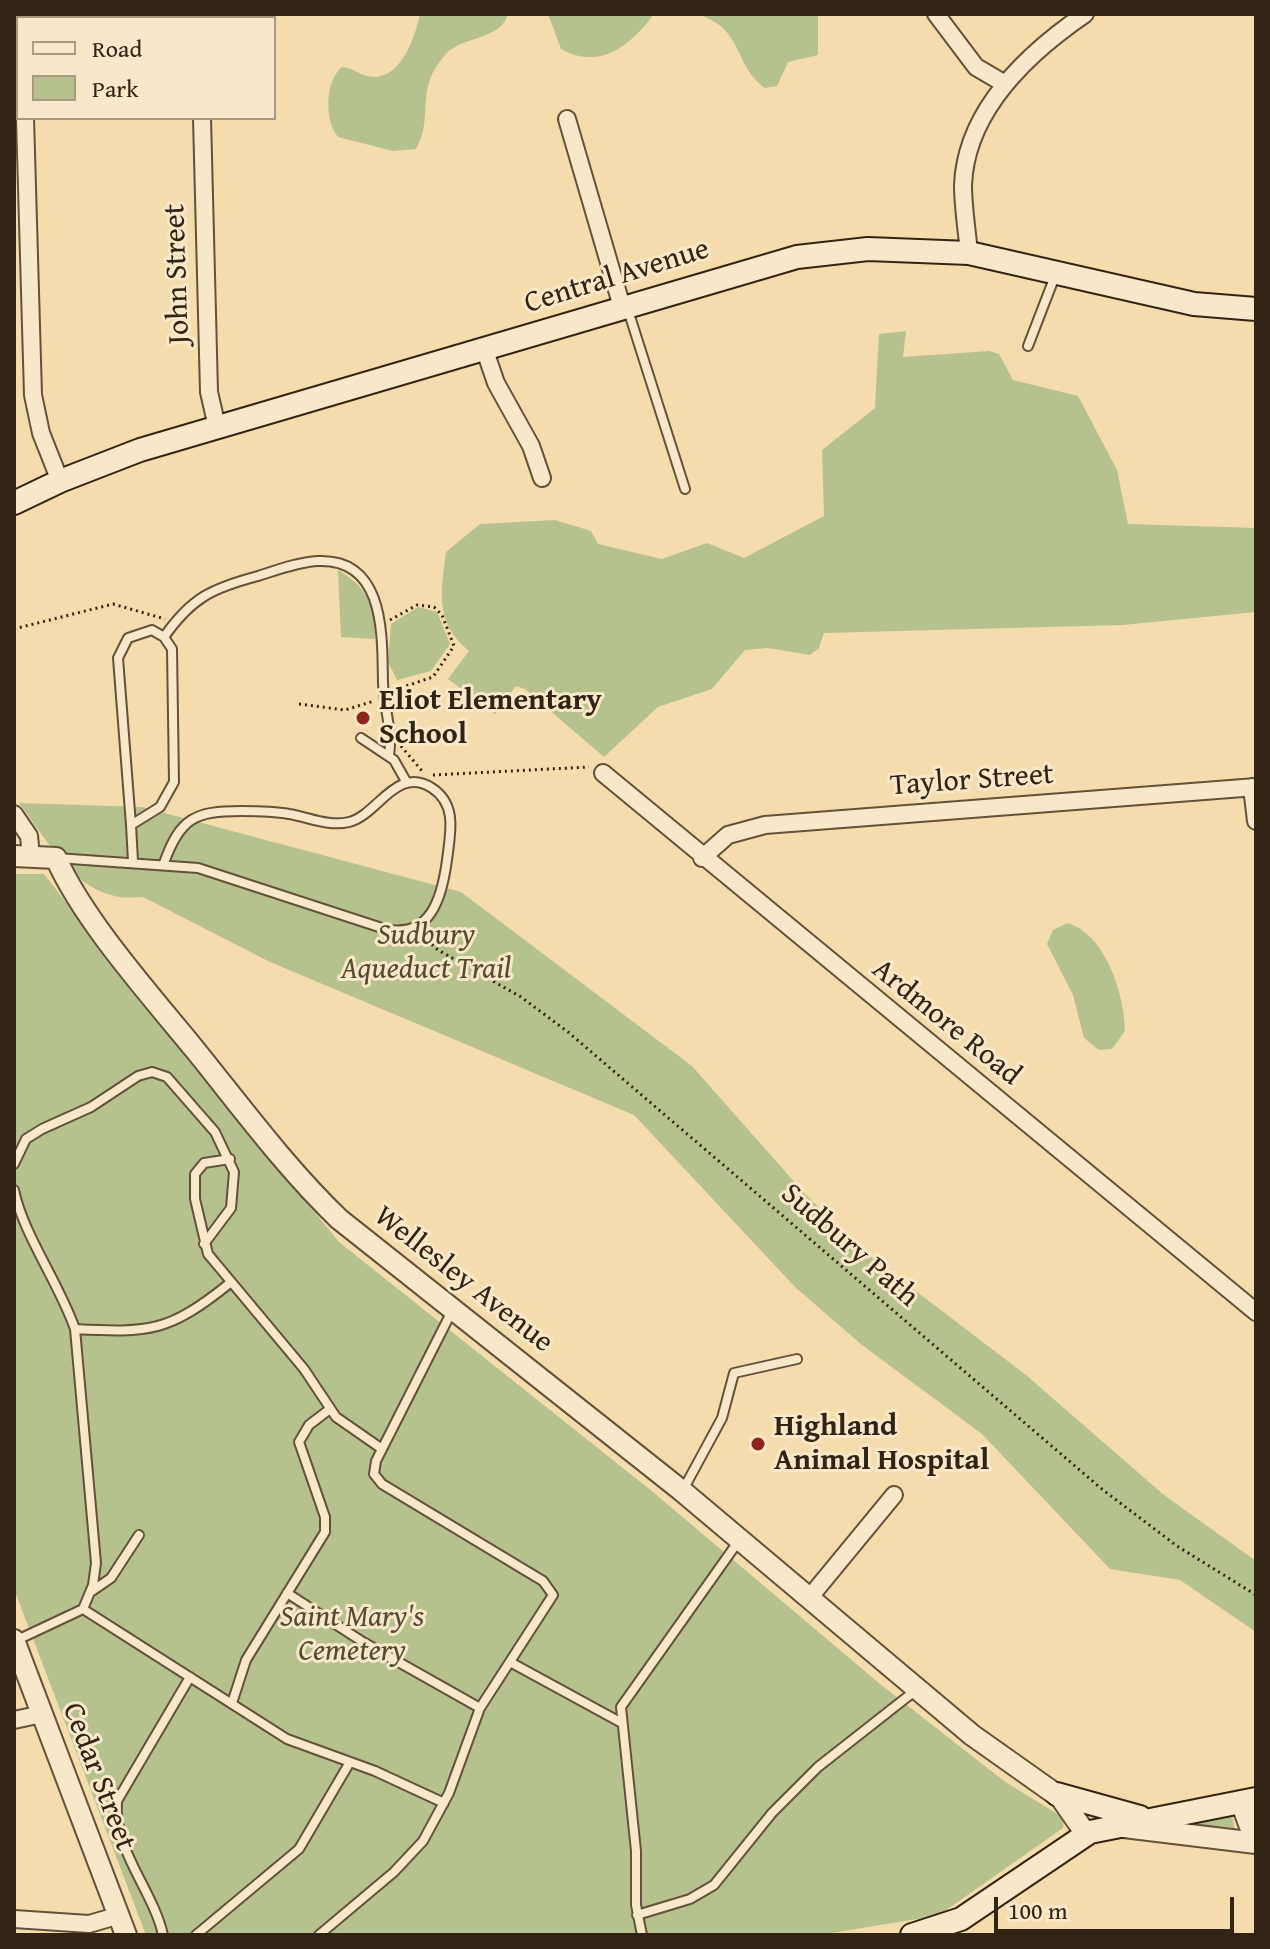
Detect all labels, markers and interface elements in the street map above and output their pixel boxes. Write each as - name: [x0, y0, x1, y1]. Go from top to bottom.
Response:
- legend: [16, 16, 276, 120]
- text: Road: [92, 31, 142, 66]
- text: Park: [92, 71, 138, 106]
- street label: John Street: [158, 203, 198, 345]
- street label: Central Avenue: [520, 232, 714, 322]
- place label: Eliot Elementary School: [379, 683, 602, 754]
- marker: Eliot Elementary School: [354, 709, 372, 727]
- street label: Taylor Street: [889, 757, 1055, 805]
- park label: Sudbury Aqueduct Trail: [341, 918, 511, 988]
- street label: Ardmore Road: [864, 952, 1028, 1094]
- street label: Sudbury Path: [773, 1177, 925, 1315]
- street label: Wellesley Avenue: [366, 1199, 560, 1361]
- place label: Highland Animal Hospital: [774, 1409, 989, 1480]
- marker: Highland Animal Hospital: [749, 1435, 767, 1453]
- park label: Saint Mary's Cemetery: [280, 1600, 424, 1670]
- street label: Cedar Street: [53, 1698, 143, 1856]
- scale bar: [998, 1881, 1238, 1931]
- text: 100 m: [1008, 1893, 1068, 1928]

